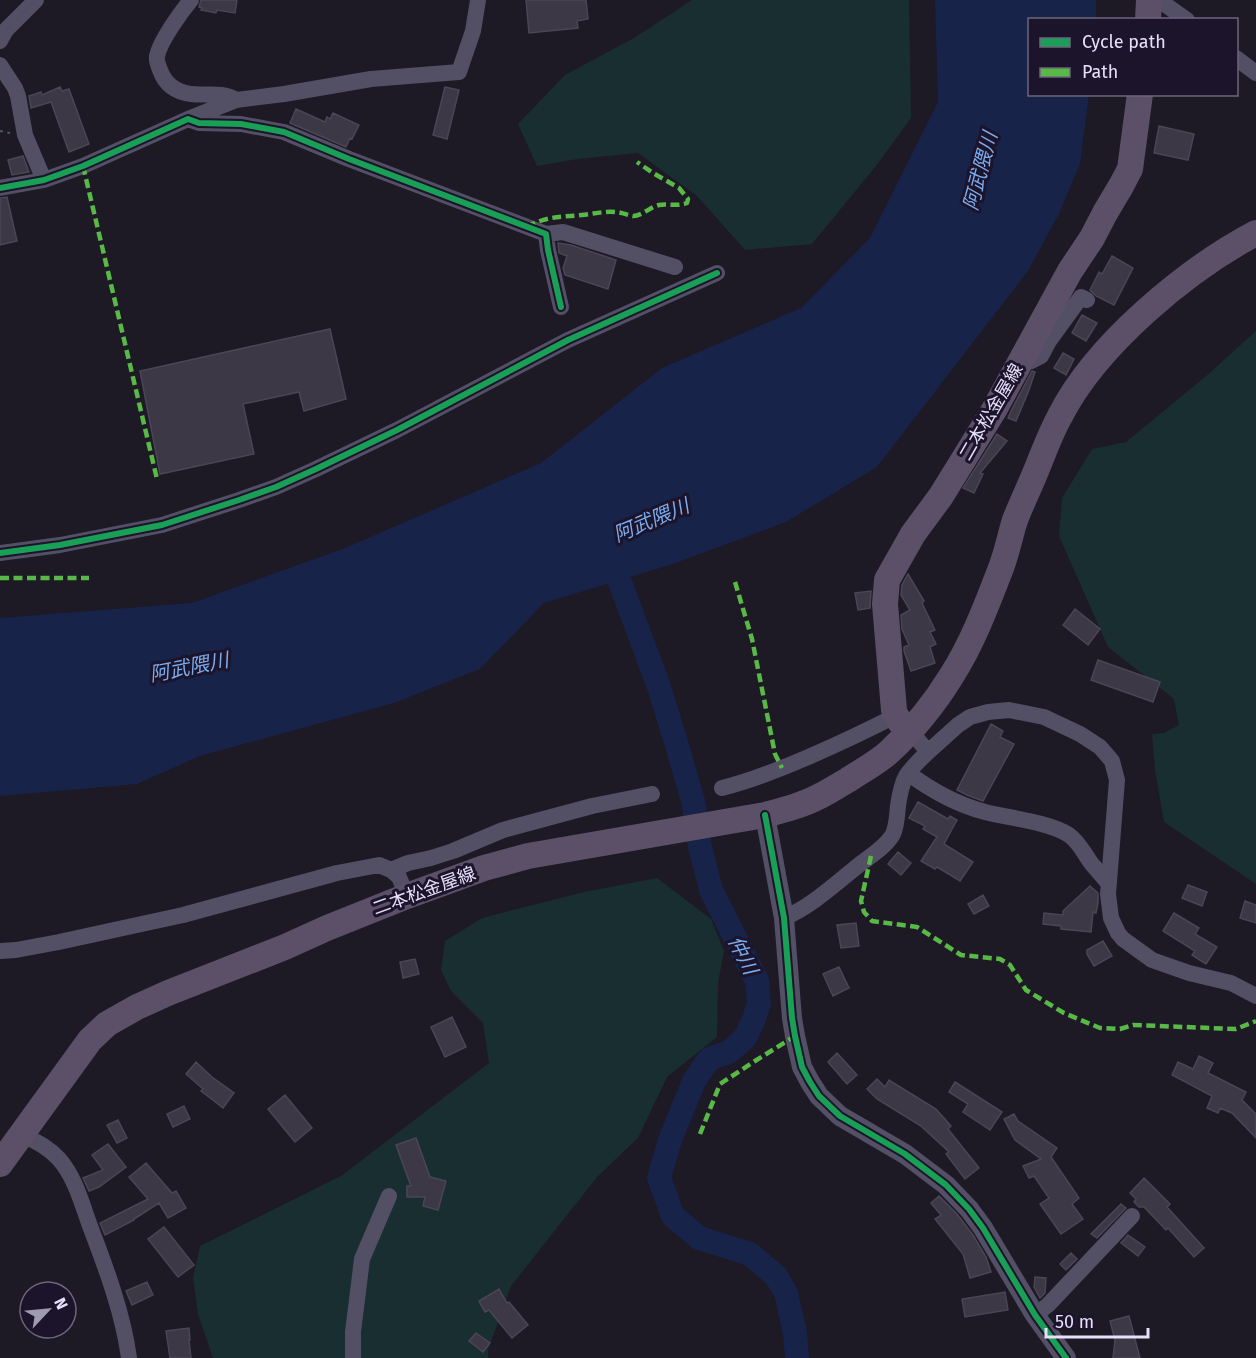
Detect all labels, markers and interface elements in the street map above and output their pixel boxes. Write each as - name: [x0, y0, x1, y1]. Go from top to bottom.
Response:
- legend: [1028, 18, 1238, 96]
- text: Cycle path: [1082, 31, 1166, 53]
- text: Path: [1082, 61, 1118, 83]
- water label: 阿武隈川: [958, 127, 1002, 213]
- street label: 二本松金屋線: [954, 360, 1028, 464]
- water label: 阿武隈川: [609, 493, 694, 547]
- water label: 阿武隈川: [147, 647, 233, 686]
- street label: 二本松金屋線: [369, 862, 479, 920]
- water label: 仲川: [723, 932, 764, 980]
- north arrow: [18, 1280, 78, 1340]
- text: N: [50, 1295, 72, 1313]
- scale bar: [1046, 1301, 1148, 1339]
- text: 50 m: [1055, 1311, 1094, 1333]

